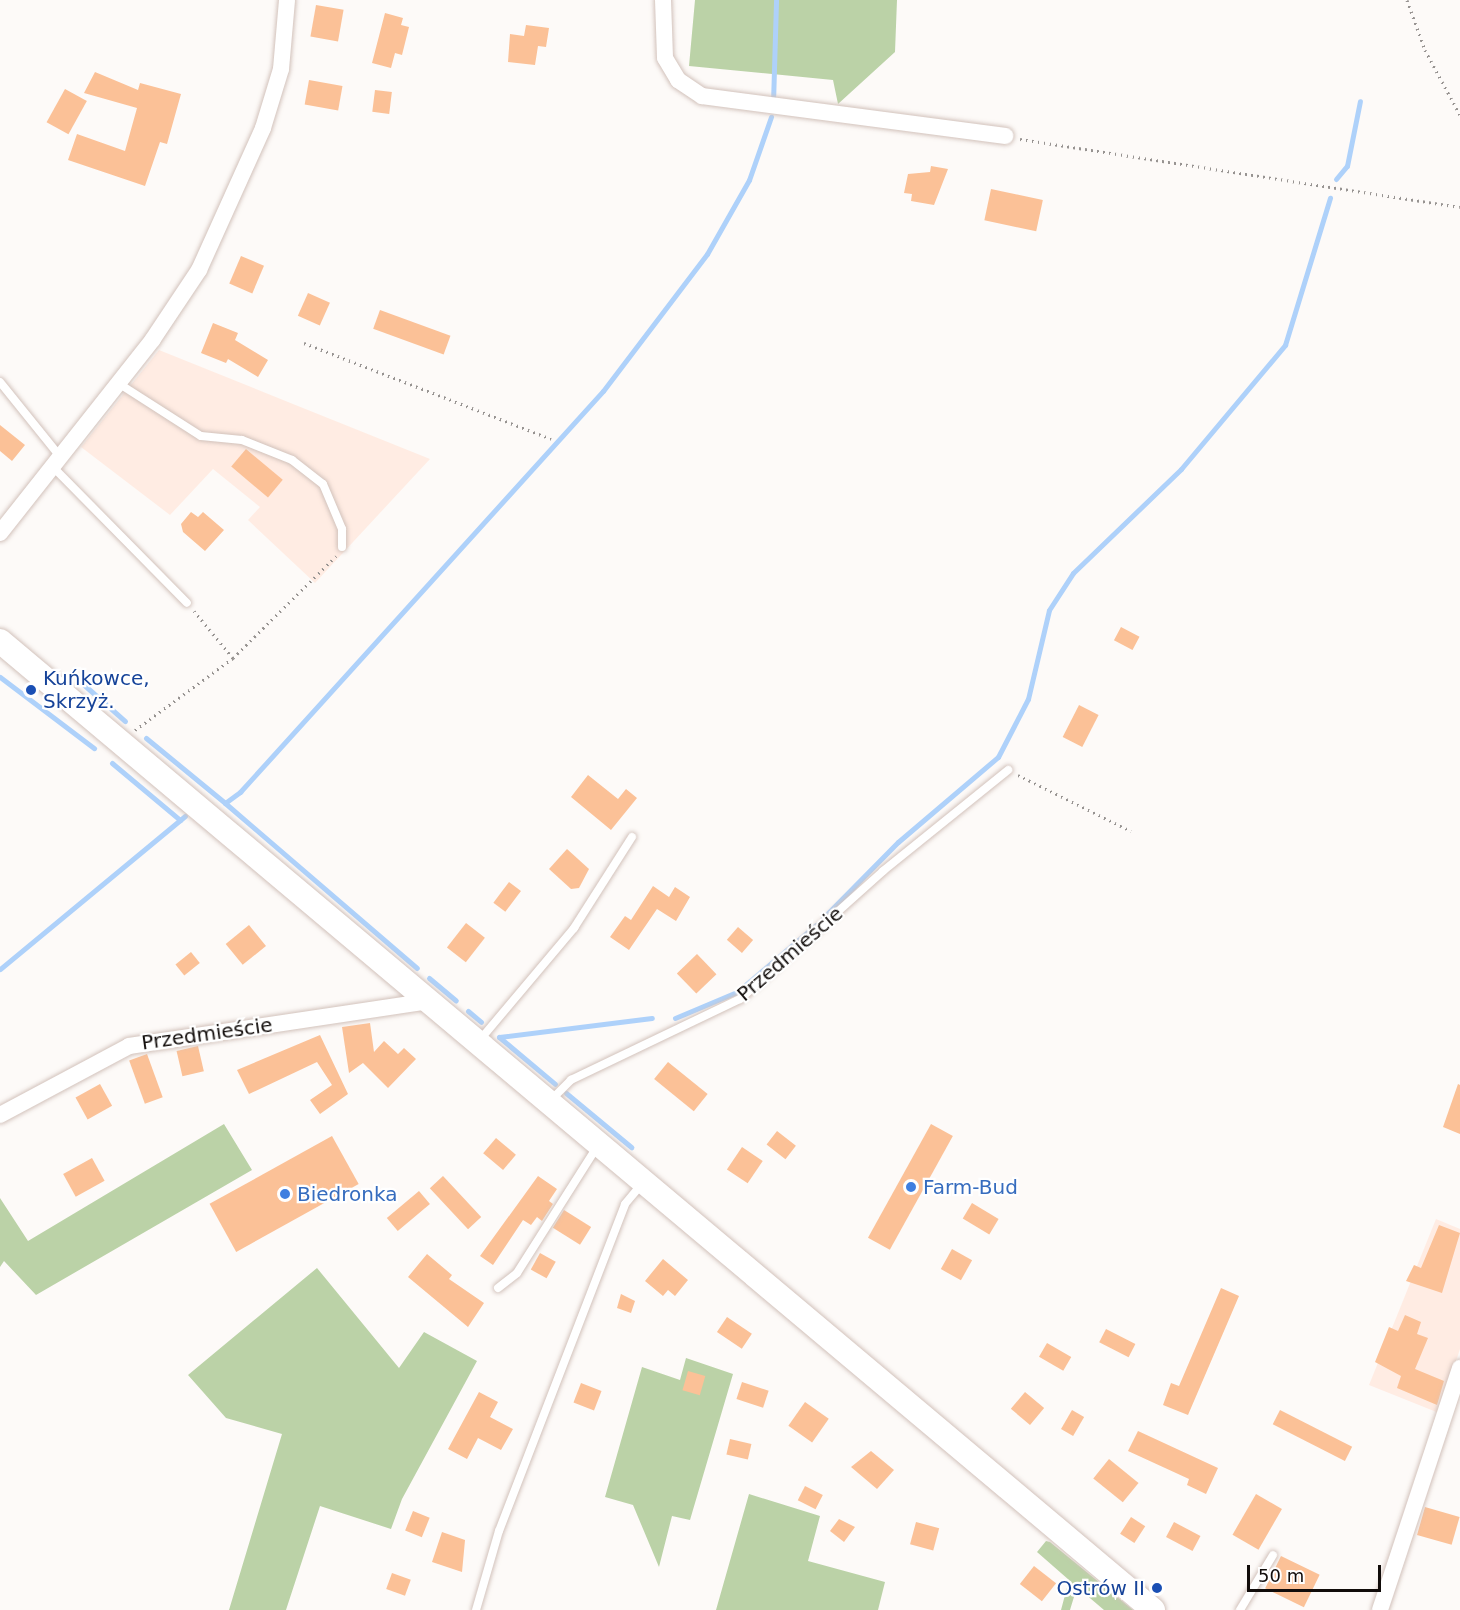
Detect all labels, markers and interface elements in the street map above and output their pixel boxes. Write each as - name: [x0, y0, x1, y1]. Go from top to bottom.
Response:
- place label: Kuńkowce, Skrzyż.: [43, 666, 150, 713]
- marker: Kuńkowce, Skrzyż.: [24, 683, 38, 697]
- street label: Przedmieście: [732, 902, 848, 1006]
- street label: Przedmieście: [140, 1013, 274, 1055]
- place label: Farm-Bud: [923, 1175, 1018, 1199]
- marker: Farm-Bud: [904, 1180, 918, 1194]
- place label: Biedronka: [297, 1182, 397, 1206]
- marker: Biedronka: [278, 1187, 292, 1201]
- scale bar: [1250, 1553, 1384, 1591]
- text: 50 m: [1258, 1565, 1304, 1586]
- place label: Ostrów II: [1056, 1576, 1145, 1600]
- marker: Ostrów II: [1150, 1581, 1164, 1595]

